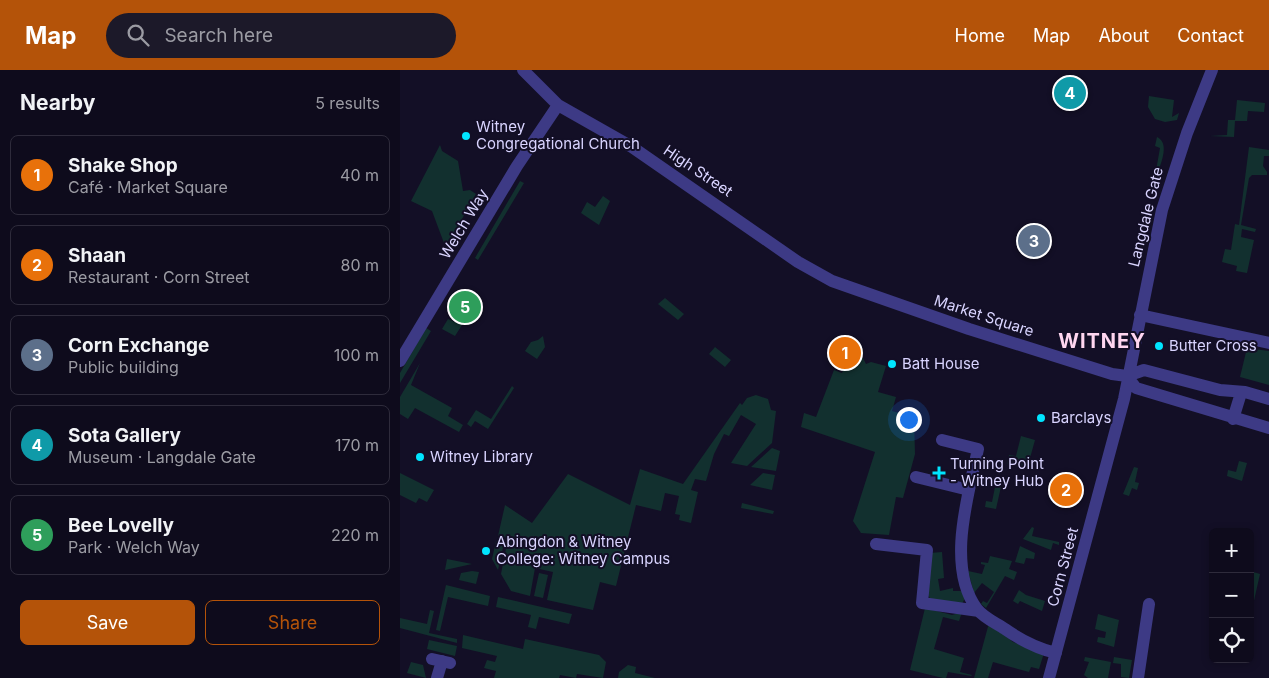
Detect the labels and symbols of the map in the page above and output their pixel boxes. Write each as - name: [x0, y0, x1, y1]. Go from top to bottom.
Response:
- pin: 4: [1054, 74, 1086, 112]
- place label: Witney Congregational Church: [476, 117, 640, 153]
- marker: Witney Congregational Church: [460, 130, 472, 142]
- street label: High Street: [660, 141, 737, 201]
- street label: Langdale Gate: [1124, 165, 1167, 269]
- street label: Welch Way: [435, 185, 492, 262]
- pin: 3: [1018, 222, 1050, 260]
- pin: 5: [449, 288, 481, 326]
- street label: Market Square: [932, 290, 1036, 341]
- district label: WITNEY: [1058, 329, 1146, 353]
- pin: 1: [829, 334, 861, 372]
- place label: Butter Cross: [1169, 336, 1257, 355]
- marker: Butter Cross: [1153, 340, 1165, 352]
- place label: Batt House: [902, 354, 980, 373]
- marker: Batt House: [886, 358, 898, 370]
- your location: [896, 407, 922, 433]
- place label: Barclays: [1051, 408, 1111, 427]
- marker: Barclays: [1035, 412, 1047, 424]
- place label: Witney Library: [430, 447, 534, 466]
- marker: Witney Library: [414, 451, 426, 463]
- place label: Turning Point - Witney Hub: [950, 454, 1044, 490]
- marker: Turning Point - Witney Hub: [932, 466, 946, 480]
- pin: 2: [1050, 471, 1082, 509]
- street label: Corn Street: [1043, 525, 1082, 609]
- place label: Abingdon & Witney College: Witney Campus: [496, 532, 670, 568]
- marker: Abingdon & Witney College: Witney Campus: [480, 545, 492, 557]

